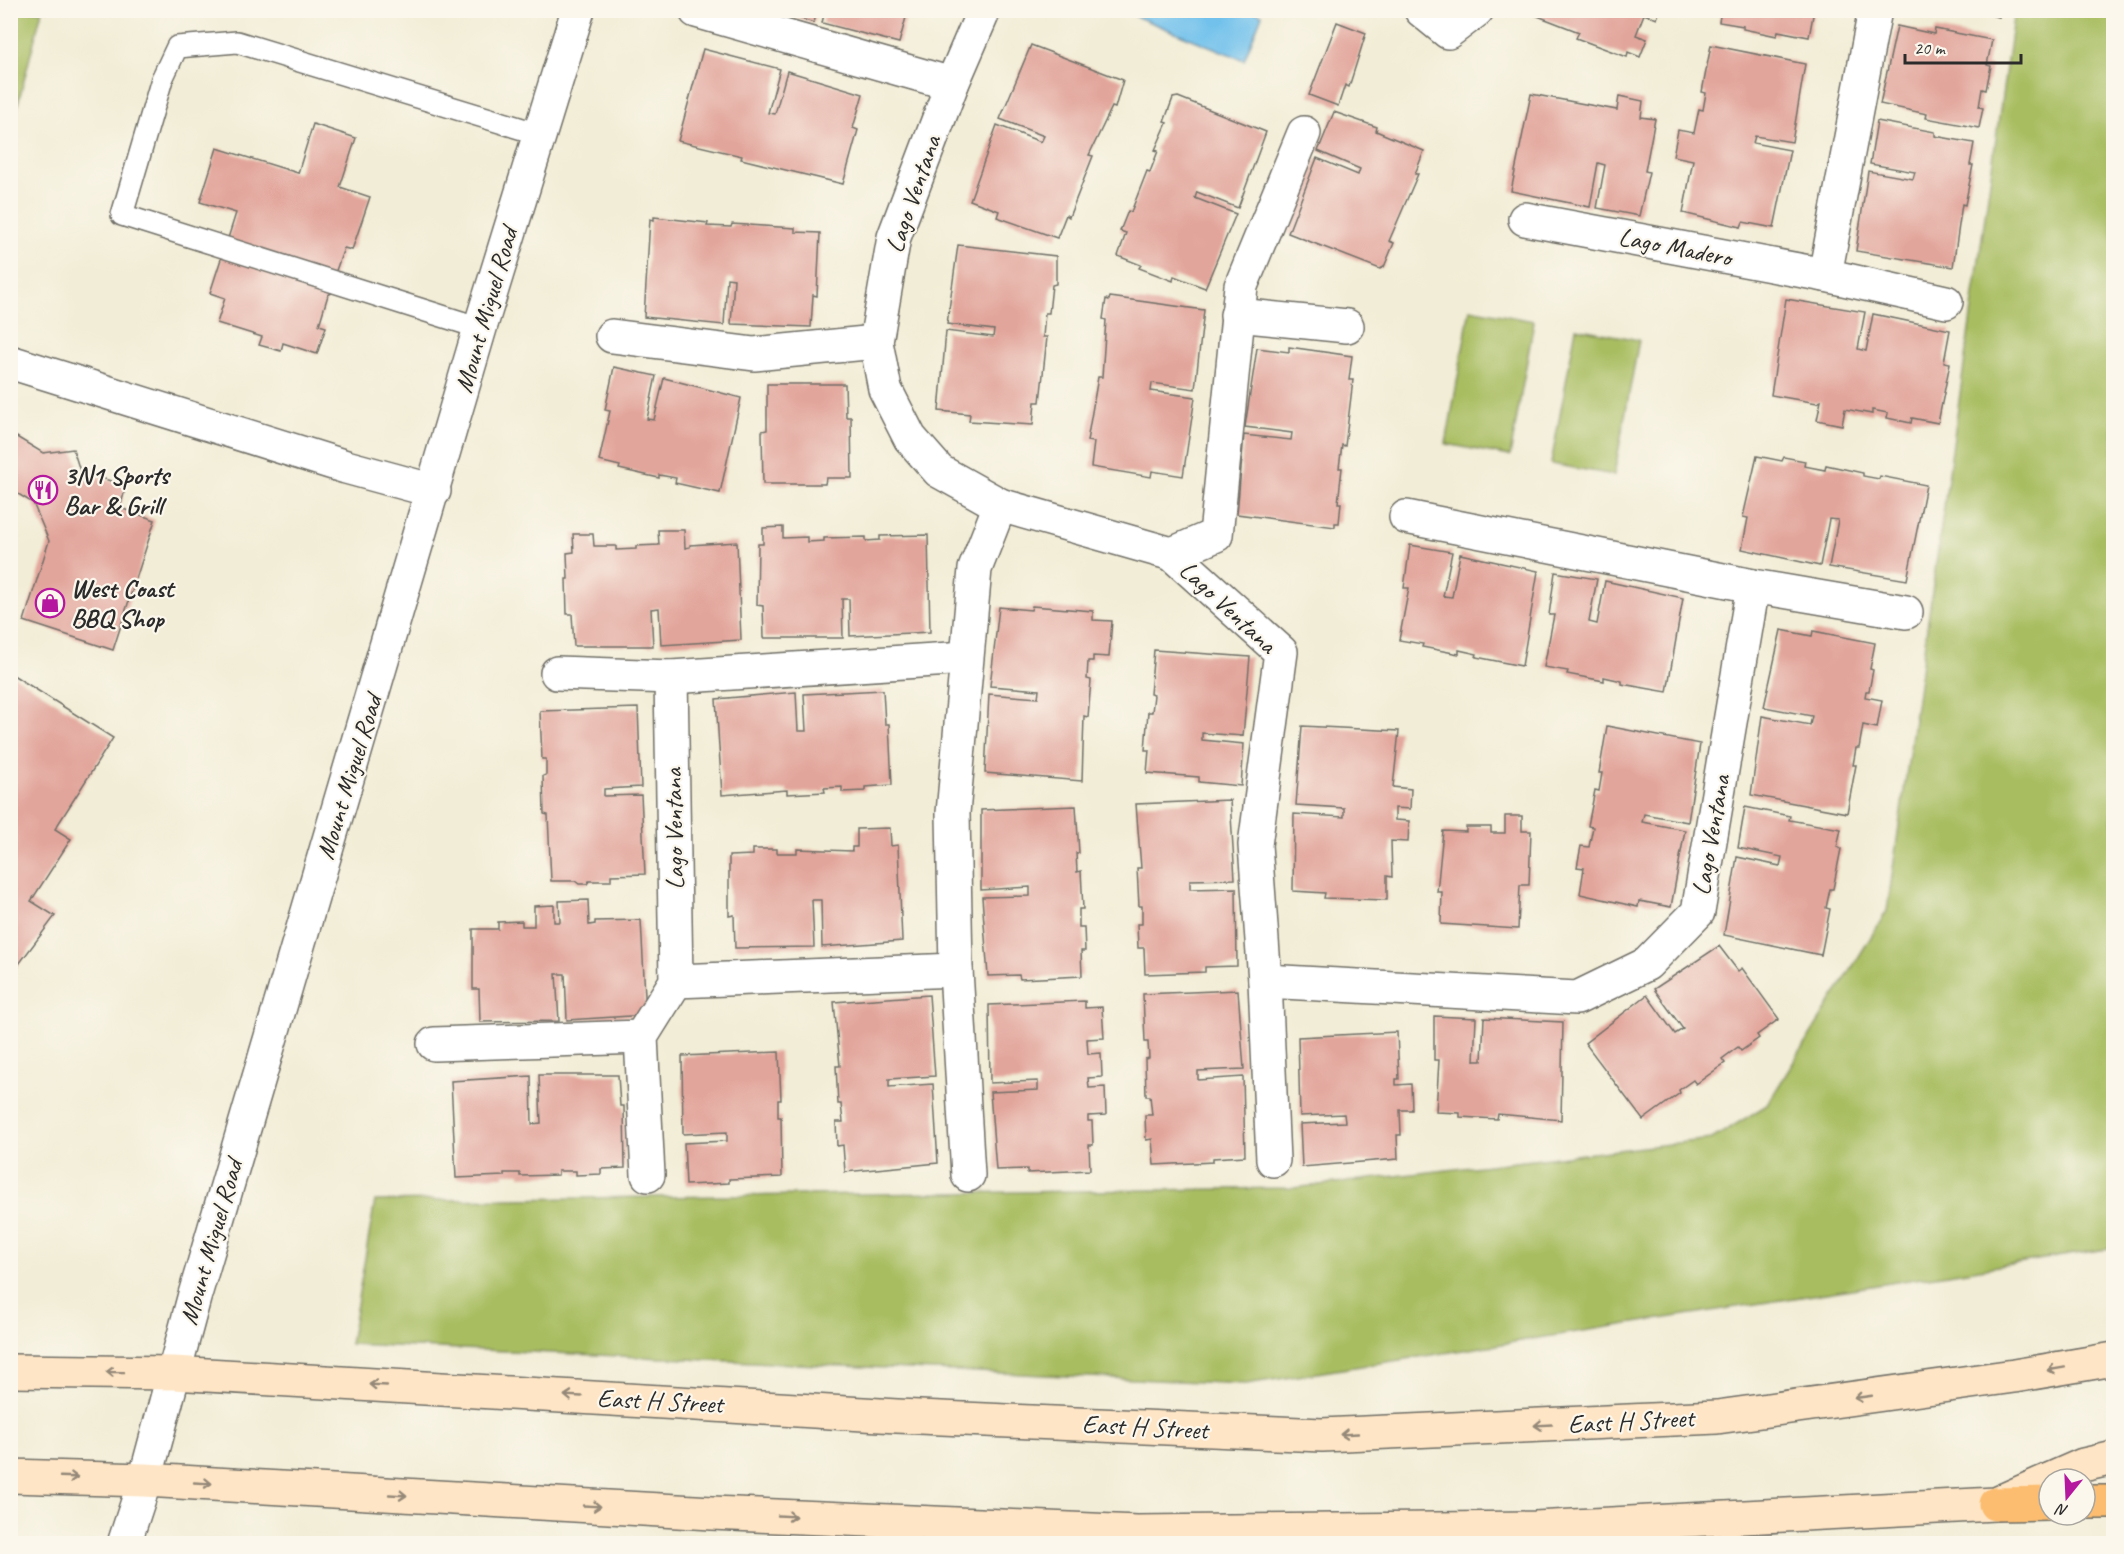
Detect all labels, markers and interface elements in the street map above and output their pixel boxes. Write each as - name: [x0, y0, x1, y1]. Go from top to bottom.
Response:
- scale bar: [1905, 27, 2020, 65]
- text: 20 m: [1914, 37, 1947, 59]
- street label: Lago Ventana: [878, 130, 949, 257]
- street label: Mount Miguel Road: [447, 220, 526, 396]
- street label: Lago Madero: [1616, 220, 1737, 275]
- place label: 3N1 Sports Bar & Grill: [64, 459, 172, 522]
- restaurant icon: 3N1 Sports Bar & Grill: [27, 474, 59, 506]
- street label: Lago Ventana: [1172, 554, 1285, 662]
- place label: West Coast BBQ Shop: [71, 572, 176, 635]
- shop icon: West Coast BBQ Shop: [34, 587, 66, 619]
- street label: Mount Miguel Road: [308, 687, 391, 863]
- street label: Lago Ventana: [656, 766, 692, 890]
- street label: Lago Ventana: [1684, 771, 1738, 898]
- street label: Mount Miguel Road: [172, 1152, 251, 1328]
- one-way arrow: [2046, 1364, 2066, 1375]
- one-way arrow: [105, 1366, 125, 1378]
- one-way arrow: [369, 1380, 389, 1391]
- street label: East H Street: [596, 1381, 726, 1421]
- one-way arrow: [563, 1391, 583, 1402]
- one-way arrow: [1853, 1392, 1873, 1403]
- street label: East H Street: [1567, 1401, 1697, 1441]
- street label: East H Street: [1081, 1407, 1211, 1447]
- one-way arrow: [1534, 1419, 1554, 1430]
- one-way arrow: [1339, 1428, 1359, 1439]
- north arrow: [2037, 1467, 2097, 1527]
- one-way arrow: [58, 1472, 78, 1483]
- one-way arrow: [193, 1478, 213, 1489]
- one-way arrow: [387, 1489, 407, 1500]
- text: N: [2052, 1498, 2070, 1521]
- one-way arrow: [582, 1501, 602, 1512]
- one-way arrow: [777, 1511, 797, 1522]

